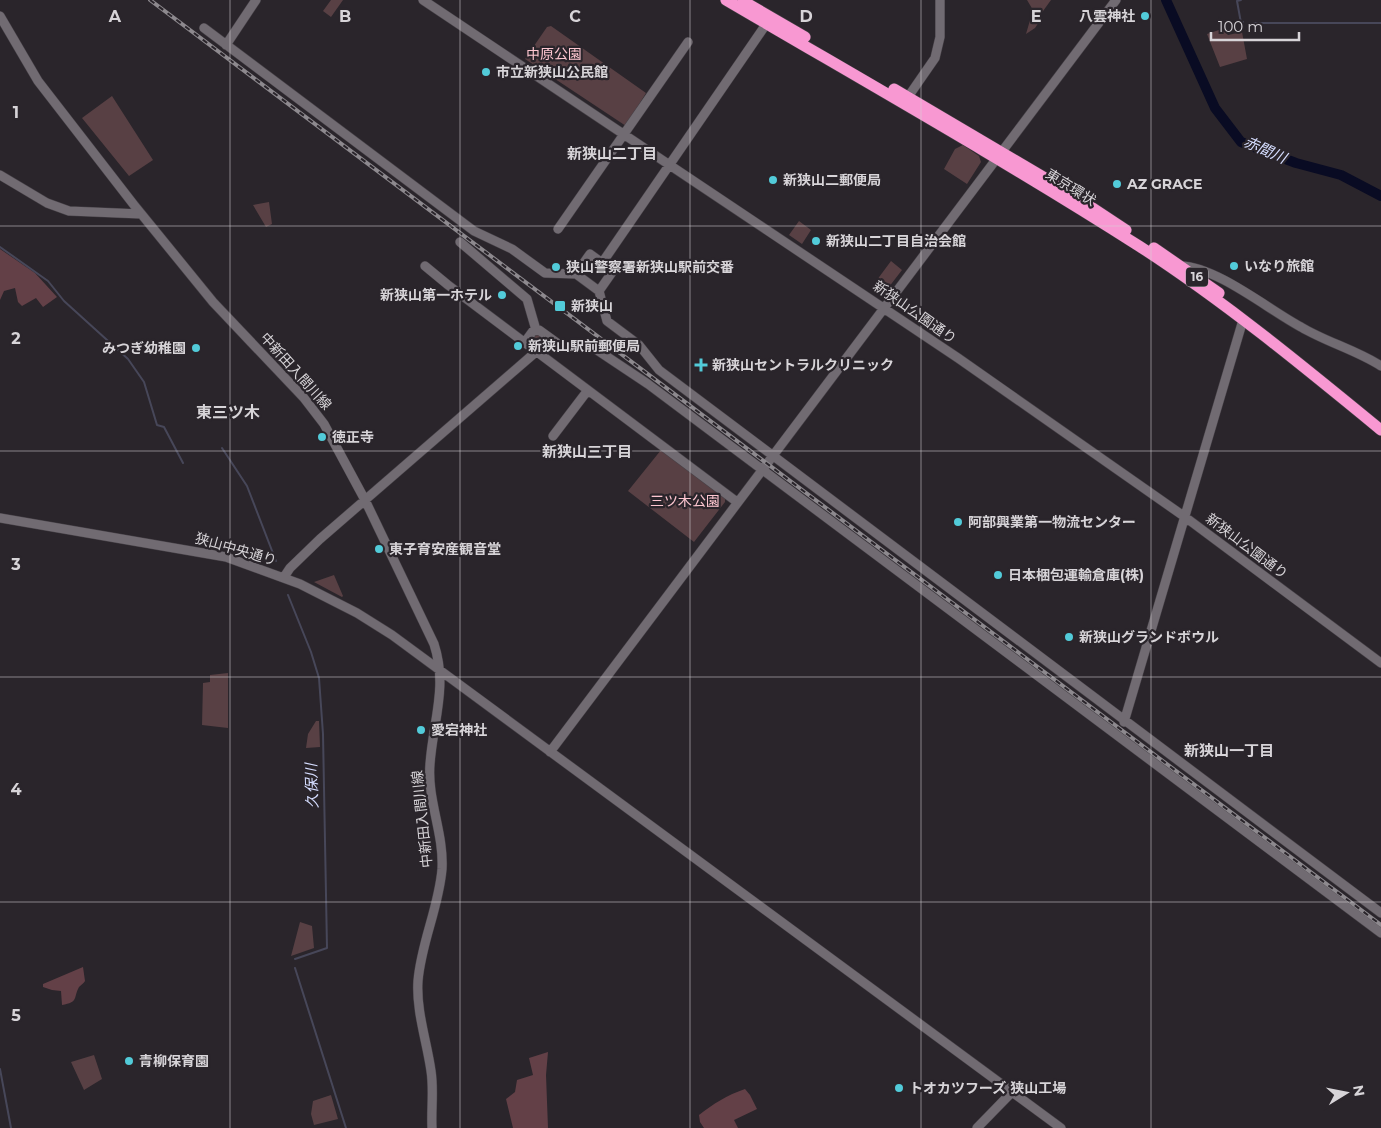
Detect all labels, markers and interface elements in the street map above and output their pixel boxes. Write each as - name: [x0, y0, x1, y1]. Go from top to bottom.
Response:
- text: A: [108, 7, 122, 26]
- text: B: [339, 7, 351, 26]
- text: C: [569, 7, 581, 26]
- text: D: [799, 7, 813, 26]
- text: E: [1031, 7, 1041, 26]
- place label: 八雲神社: [1079, 7, 1135, 25]
- marker: 八雲神社: [1139, 10, 1151, 22]
- scale bar: [1211, 10, 1298, 42]
- text: 100 m: [1218, 17, 1263, 36]
- park label: 中原公園: [526, 45, 582, 63]
- place label: 市立新狭山公民館: [496, 63, 608, 81]
- marker: 市立新狭山公民館: [480, 66, 492, 78]
- text: 1: [13, 103, 19, 122]
- water label: 赤間川: [1241, 132, 1291, 168]
- district label: 新狭山二丁目: [567, 144, 657, 163]
- street label: 東京環状: [1042, 165, 1100, 209]
- place label: 新狭山二郵便局: [783, 171, 881, 189]
- marker: 新狭山二郵便局: [767, 174, 779, 186]
- place label: AZ GRACE: [1126, 175, 1202, 193]
- marker: AZ GRACE: [1111, 178, 1123, 190]
- place label: 新狭山二丁目自治会館: [826, 232, 966, 250]
- marker: 新狭山二丁目自治会館: [810, 235, 822, 247]
- place label: いなり旅館: [1244, 257, 1314, 275]
- place label: 狭山警察署新狭山駅前交番: [566, 258, 734, 276]
- marker: いなり旅館: [1228, 260, 1240, 272]
- marker: 狭山警察署新狭山駅前交番: [550, 261, 562, 273]
- road number: 16: [1186, 268, 1208, 286]
- street label: 新狭山公園通り: [870, 277, 960, 347]
- place label: 新狭山第一ホテル: [380, 286, 492, 304]
- marker: 新狭山第一ホテル: [496, 289, 508, 301]
- place label: 新狭山: [571, 297, 613, 315]
- marker: 新狭山: [553, 299, 567, 313]
- text: 2: [11, 329, 21, 348]
- street label: 中新田入間川線: [257, 329, 335, 413]
- place label: 新狭山駅前郵便局: [528, 337, 640, 355]
- place label: みつぎ幼稚園: [102, 339, 186, 357]
- marker: 新狭山駅前郵便局: [512, 340, 524, 352]
- marker: みつぎ幼稚園: [190, 342, 202, 354]
- place label: 新狭山セントラルクリニック: [712, 356, 894, 374]
- marker: 新狭山セントラルクリニック: [694, 358, 708, 372]
- district label: 東三ツ木: [196, 403, 260, 422]
- place label: 徳正寺: [332, 428, 374, 446]
- marker: 徳正寺: [316, 431, 328, 443]
- district label: 新狭山三丁目: [542, 442, 632, 461]
- park label: 三ツ木公園: [650, 492, 720, 510]
- street label: 新狭山公園通り: [1202, 509, 1292, 583]
- place label: 阿部興業第一物流センター: [968, 513, 1136, 531]
- marker: 阿部興業第一物流センター: [952, 516, 964, 528]
- street label: 狭山中央通り: [193, 529, 279, 569]
- place label: 東子育安産観音堂: [389, 540, 501, 558]
- marker: 東子育安産観音堂: [373, 543, 385, 555]
- text: 3: [10, 555, 21, 574]
- place label: 日本梱包運輸倉庫(株): [1008, 566, 1144, 584]
- marker: 日本梱包運輸倉庫(株): [992, 569, 1004, 581]
- place label: 新狭山グランドボウル: [1079, 628, 1219, 646]
- marker: 新狭山グランドボウル: [1063, 631, 1075, 643]
- place label: 愛宕神社: [431, 721, 487, 739]
- marker: 愛宕神社: [415, 724, 427, 736]
- district label: 新狭山一丁目: [1184, 741, 1274, 760]
- water label: 久保川: [301, 761, 322, 809]
- street label: 中新田入間川線: [408, 769, 436, 869]
- text: 4: [10, 780, 22, 799]
- text: 5: [11, 1006, 21, 1025]
- place label: 青柳保育園: [139, 1052, 209, 1070]
- marker: 青柳保育園: [123, 1055, 135, 1067]
- north arrow: [1321, 1068, 1371, 1118]
- place label: トオカツフーズ 狭山工場: [909, 1079, 1066, 1097]
- marker: トオカツフーズ 狭山工場: [893, 1082, 905, 1094]
- text: N: [1349, 1084, 1369, 1098]

